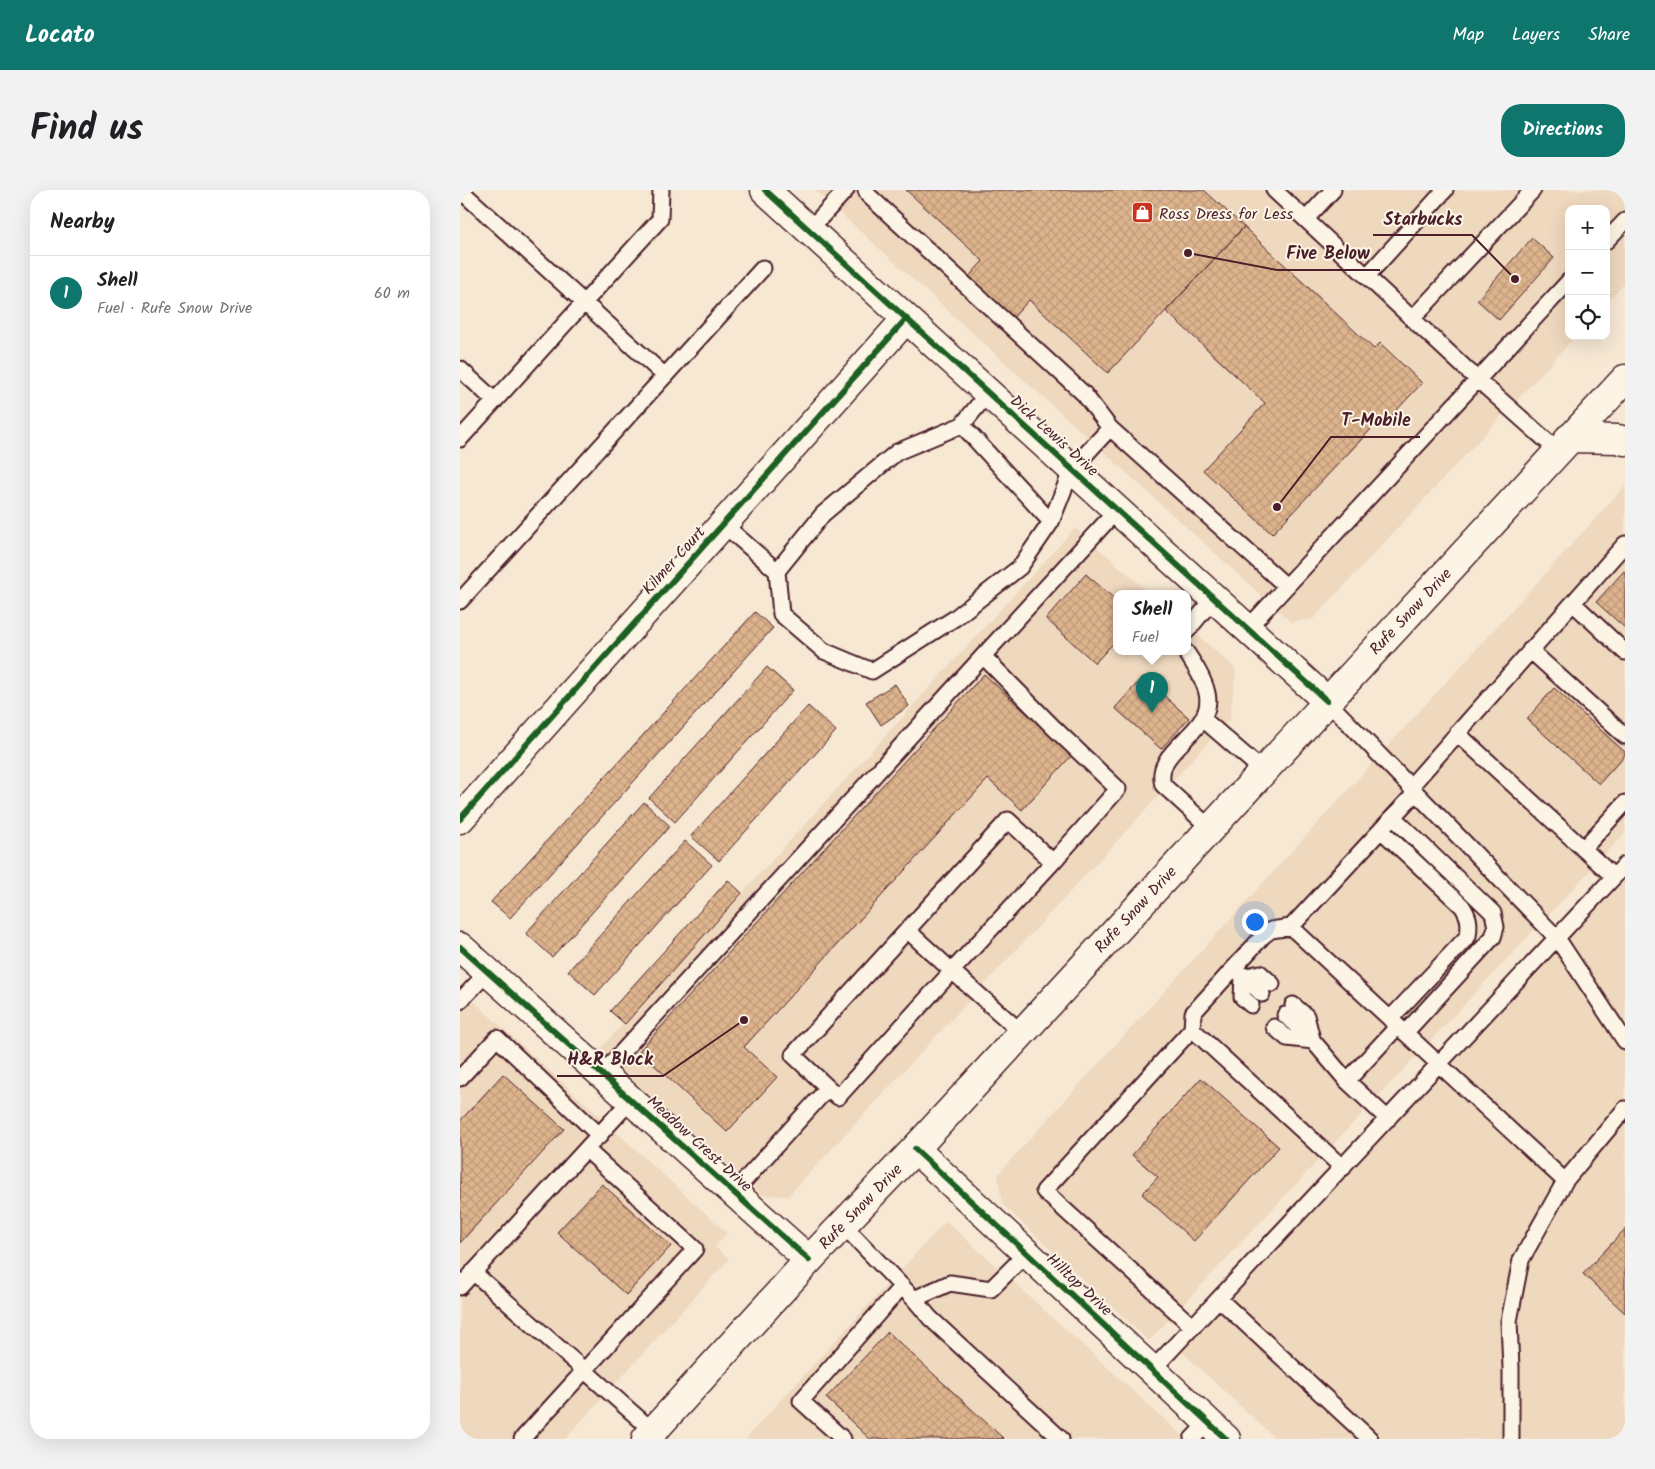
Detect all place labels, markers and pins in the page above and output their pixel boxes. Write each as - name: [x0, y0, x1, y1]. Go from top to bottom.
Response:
- shop icon: Ross Dress for Less: [1131, 201, 1155, 225]
- place label: Ross Dress for Less: [1159, 202, 1293, 227]
- callout: Starbucks: [1373, 202, 1472, 235]
- callout: Five Below: [1277, 237, 1380, 270]
- callout: T-Mobile: [1331, 404, 1420, 437]
- pin: 1: [1136, 672, 1168, 713]
- callout: H&R Block: [557, 1043, 663, 1076]

